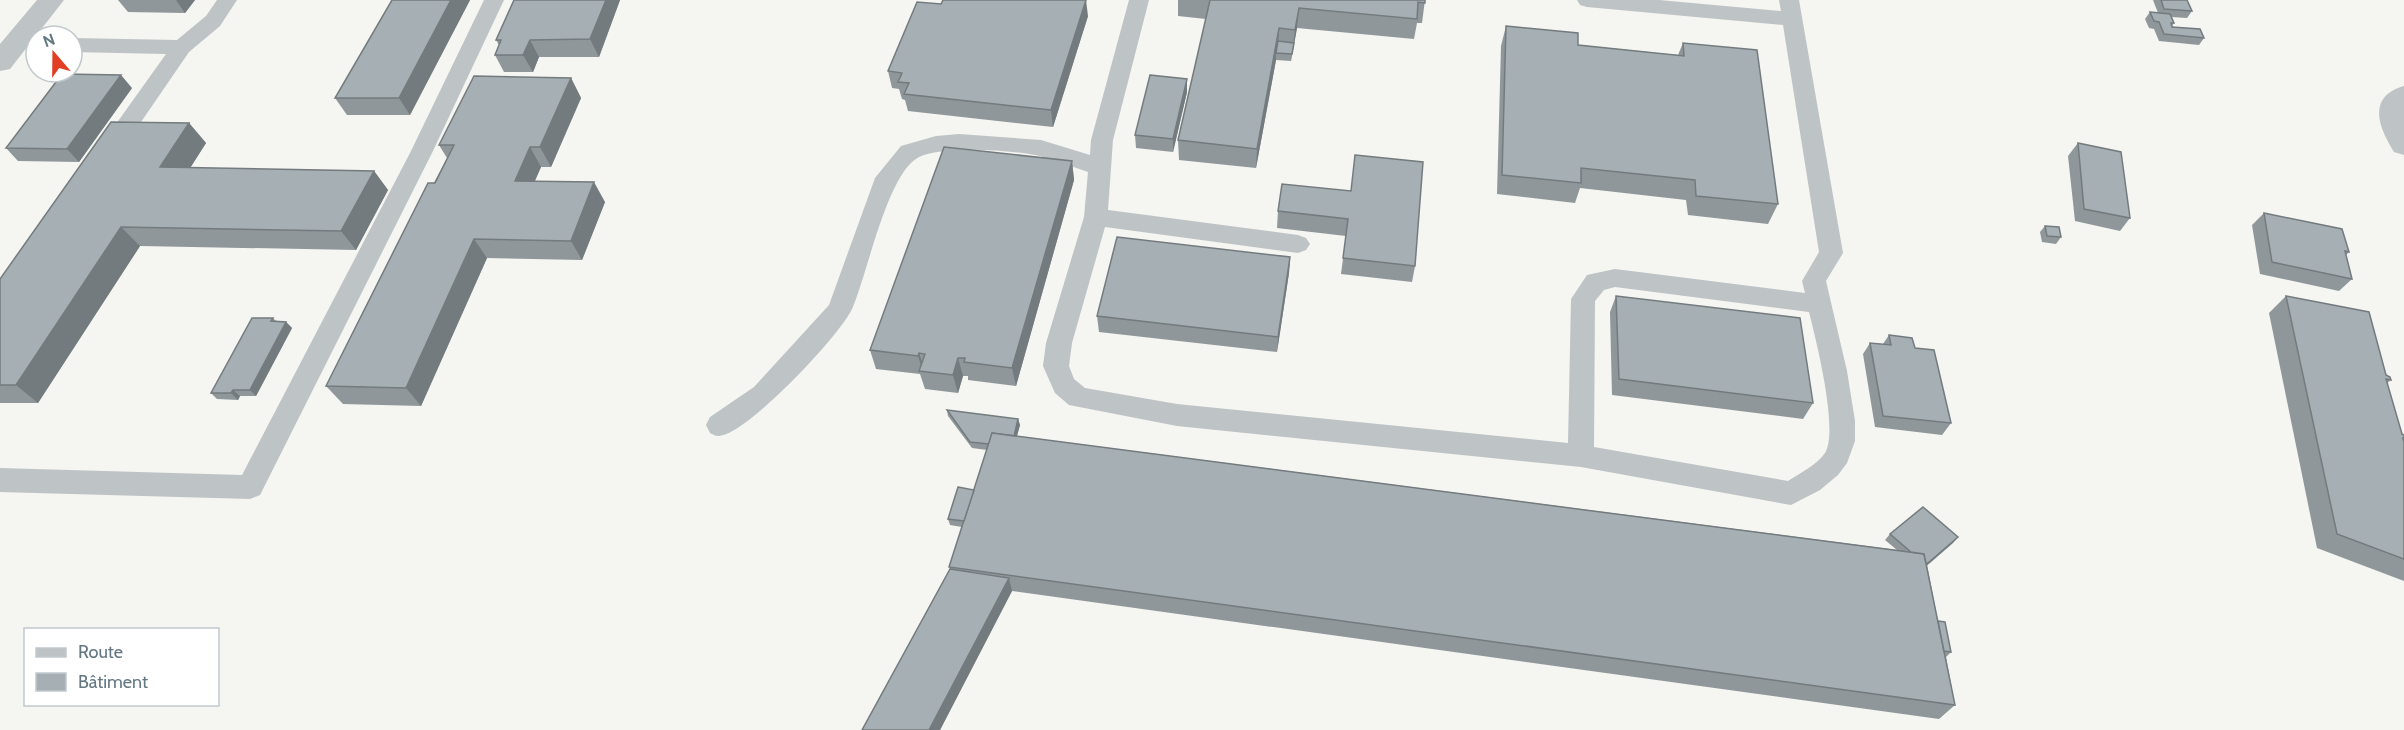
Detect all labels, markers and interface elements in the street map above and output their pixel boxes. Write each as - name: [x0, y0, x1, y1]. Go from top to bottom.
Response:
- north arrow: [24, 24, 84, 84]
- text: N: [40, 30, 58, 51]
- legend: [24, 628, 219, 706]
- text: Route: [78, 641, 123, 663]
- text: Bâtiment: [78, 671, 148, 693]

